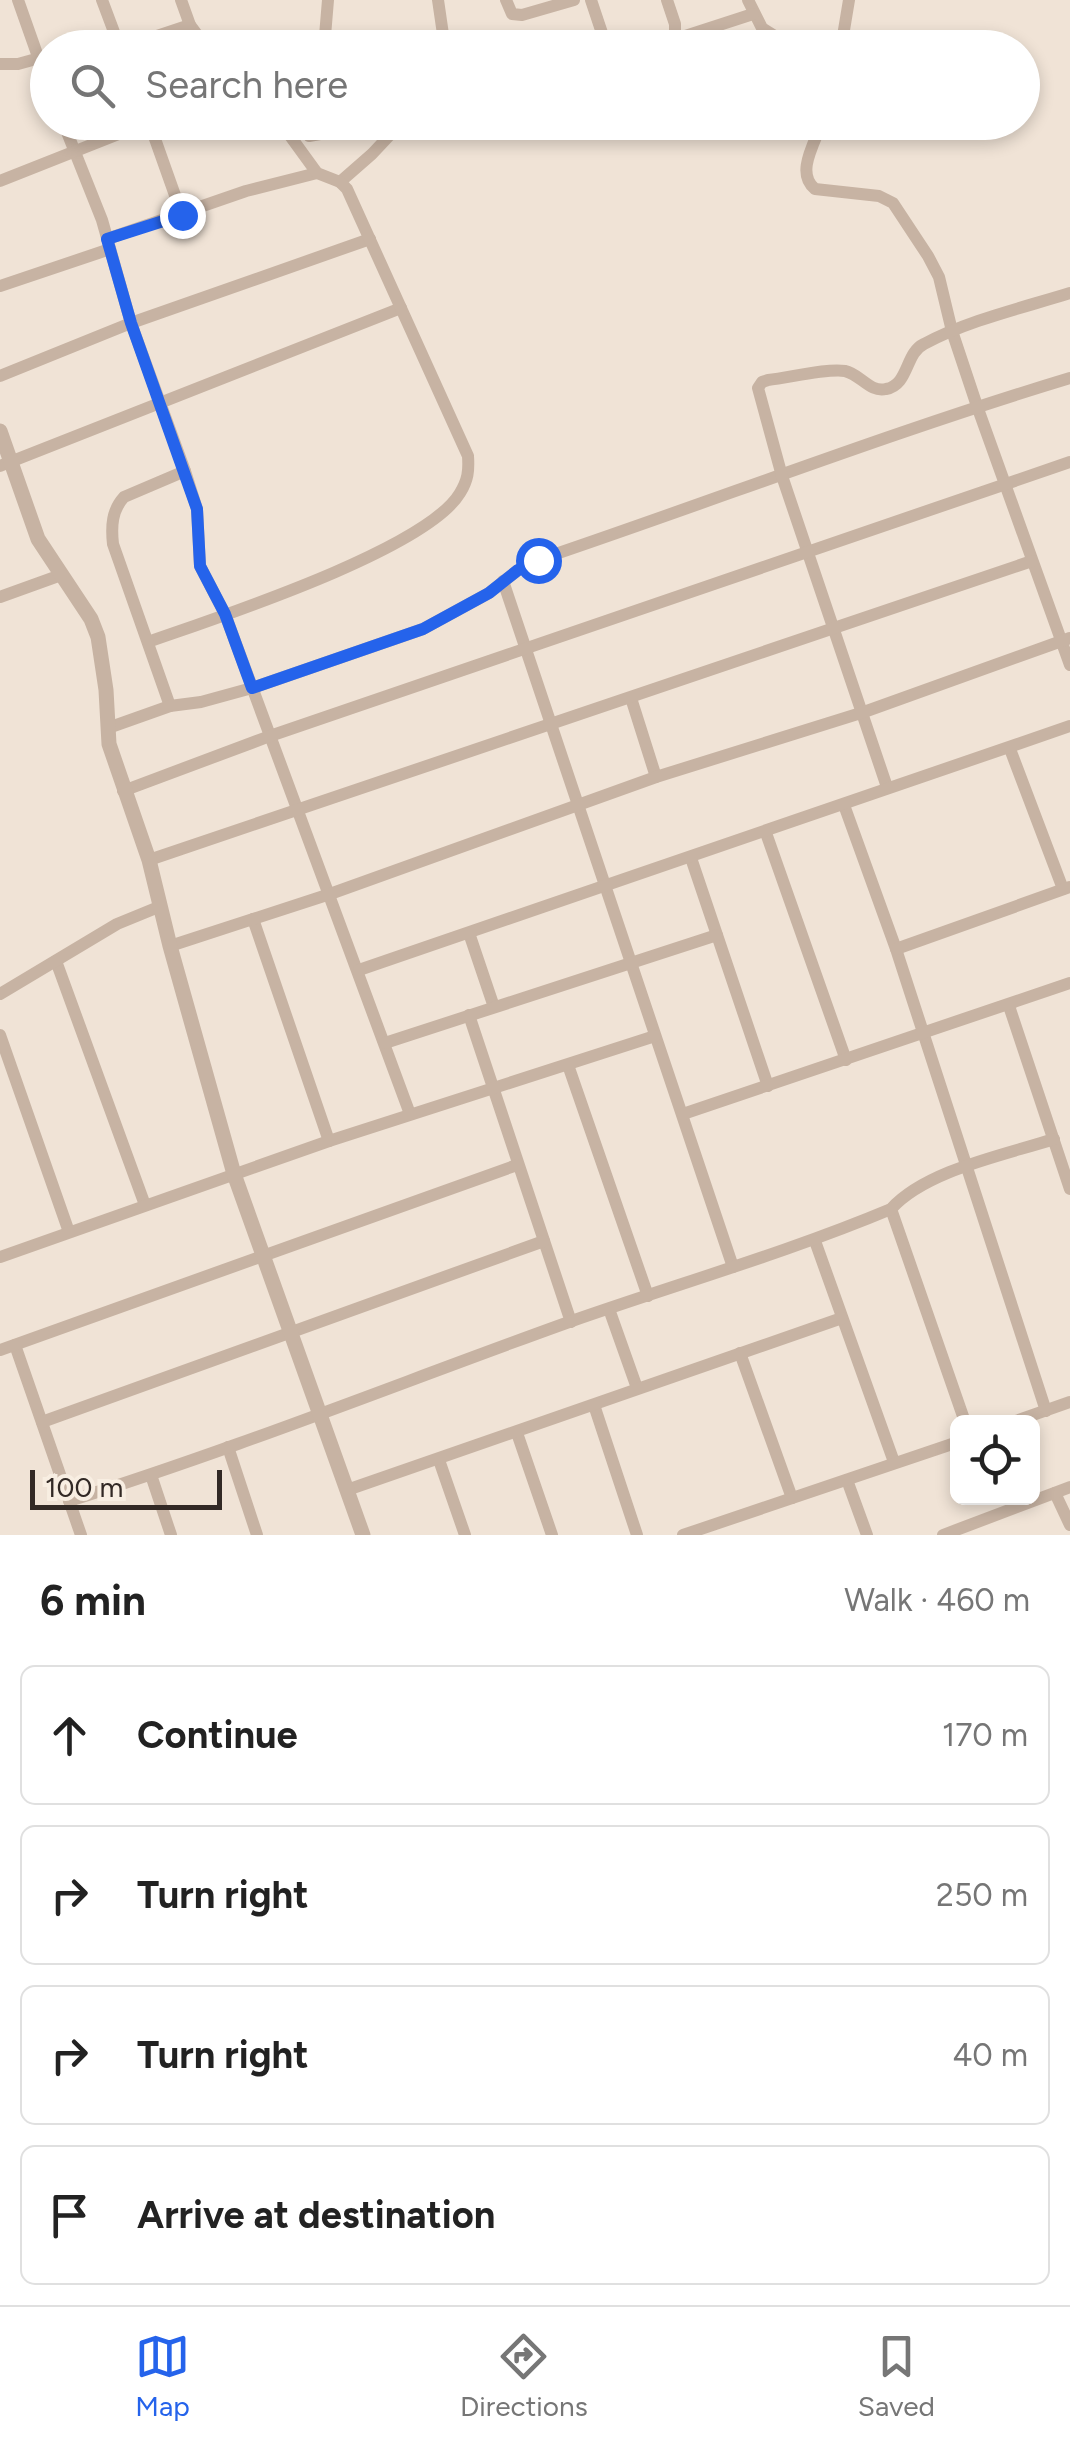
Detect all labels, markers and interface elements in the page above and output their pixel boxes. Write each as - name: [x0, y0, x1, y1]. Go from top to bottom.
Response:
- search box: [30, 30, 1040, 140]
- icon: search: [65, 58, 120, 113]
- text: Search here: [145, 62, 348, 108]
- route end: [160, 193, 206, 239]
- route start: [516, 538, 562, 584]
- map controls: [950, 1415, 1040, 1505]
- button: locate: [950, 1415, 1040, 1505]
- scale bar: [30, 1465, 222, 1510]
- text: 100 m: [45, 1470, 123, 1504]
- text: 6 min: [40, 1575, 146, 1626]
- text: Walk · 460 m: [844, 1581, 1030, 1619]
- icon: ahead: [42, 1708, 97, 1763]
- text: Continue: [137, 1712, 298, 1758]
- text: 170 m: [942, 1716, 1028, 1754]
- icon: right: [42, 1868, 97, 1923]
- text: Turn right: [137, 1872, 309, 1918]
- text: 250 m: [936, 1876, 1028, 1914]
- icon: right: [42, 2028, 97, 2083]
- text: Turn right: [137, 2032, 309, 2078]
- text: 40 m: [952, 2036, 1028, 2074]
- icon: arrive: [42, 2188, 97, 2243]
- text: Arrive at destination: [137, 2192, 495, 2238]
- tab: Map: [135, 2329, 190, 2423]
- tab: Directions: [460, 2329, 588, 2423]
- tab: Saved: [858, 2329, 935, 2423]

